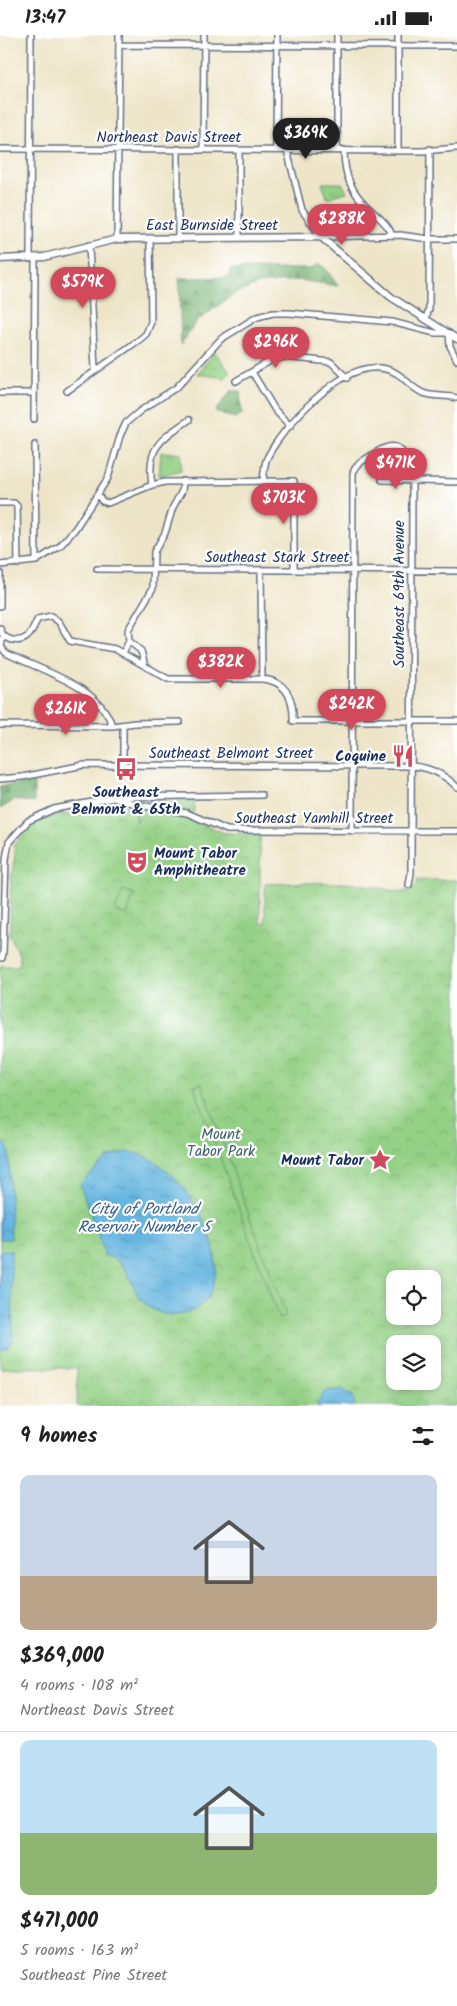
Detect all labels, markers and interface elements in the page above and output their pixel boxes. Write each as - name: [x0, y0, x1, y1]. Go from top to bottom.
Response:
- text: 13:47: [25, 3, 65, 33]
- pin: $369K: [271, 117, 341, 160]
- text: $369K: [284, 121, 328, 146]
- street label: Northeast Davis Street: [97, 126, 242, 150]
- pin: $288K: [307, 203, 377, 246]
- text: $288K: [318, 207, 366, 232]
- street label: East Burnside Street: [146, 214, 278, 238]
- pin: $579K: [48, 267, 118, 309]
- text: $579K: [62, 270, 104, 295]
- pin: $296K: [241, 327, 311, 369]
- text: $296K: [253, 330, 299, 355]
- pin: $471K: [361, 447, 431, 490]
- text: $471K: [376, 451, 416, 476]
- pin: $703K: [249, 483, 319, 525]
- text: $703K: [262, 486, 306, 511]
- street label: Southeast 69th Avenue: [388, 520, 412, 668]
- street label: Southeast Stark Street: [205, 546, 350, 570]
- pin: $382K: [186, 647, 256, 689]
- text: $382K: [198, 650, 244, 675]
- pin: $242K: [317, 689, 387, 731]
- text: $242K: [329, 692, 375, 717]
- pin: $261K: [31, 693, 101, 736]
- text: $261K: [45, 697, 87, 722]
- street label: Southeast Belmont Street: [149, 742, 313, 766]
- restaurant icon: Coquine: [390, 743, 416, 769]
- place label: Coquine: [335, 745, 387, 769]
- bus stop icon: Southeast Belmont & 65th: [113, 756, 139, 782]
- place label: Southeast Belmont & 65th: [71, 781, 181, 822]
- street label: Southeast Yamhill Street: [235, 807, 393, 831]
- place label: Mount Tabor Amphitheatre: [154, 842, 247, 883]
- theatre icon: Mount Tabor Amphitheatre: [124, 849, 150, 875]
- park label: Mount Tabor Park: [187, 1123, 256, 1164]
- place icon: Mount Tabor: [367, 1147, 393, 1173]
- place label: Mount Tabor: [281, 1149, 365, 1173]
- water label: City of Portland Reservoir Number 5: [78, 1197, 215, 1240]
- map controls: [386, 1270, 441, 1390]
- button: locate: [386, 1270, 441, 1325]
- button: layers: [386, 1335, 441, 1390]
- text: 9 homes: [20, 1420, 97, 1453]
- icon: filters: [409, 1422, 437, 1450]
- icon: home: [184, 1507, 274, 1597]
- text: $369,000: [20, 1640, 104, 1673]
- text: 4 rooms · 108 m²: [20, 1673, 138, 1698]
- text: Northeast Davis Street: [20, 1698, 174, 1723]
- icon: home: [184, 1773, 274, 1863]
- text: $471,000: [20, 1905, 98, 1938]
- text: 5 rooms · 163 m²: [20, 1938, 138, 1963]
- text: Southeast Pine Street: [20, 1963, 168, 1988]

